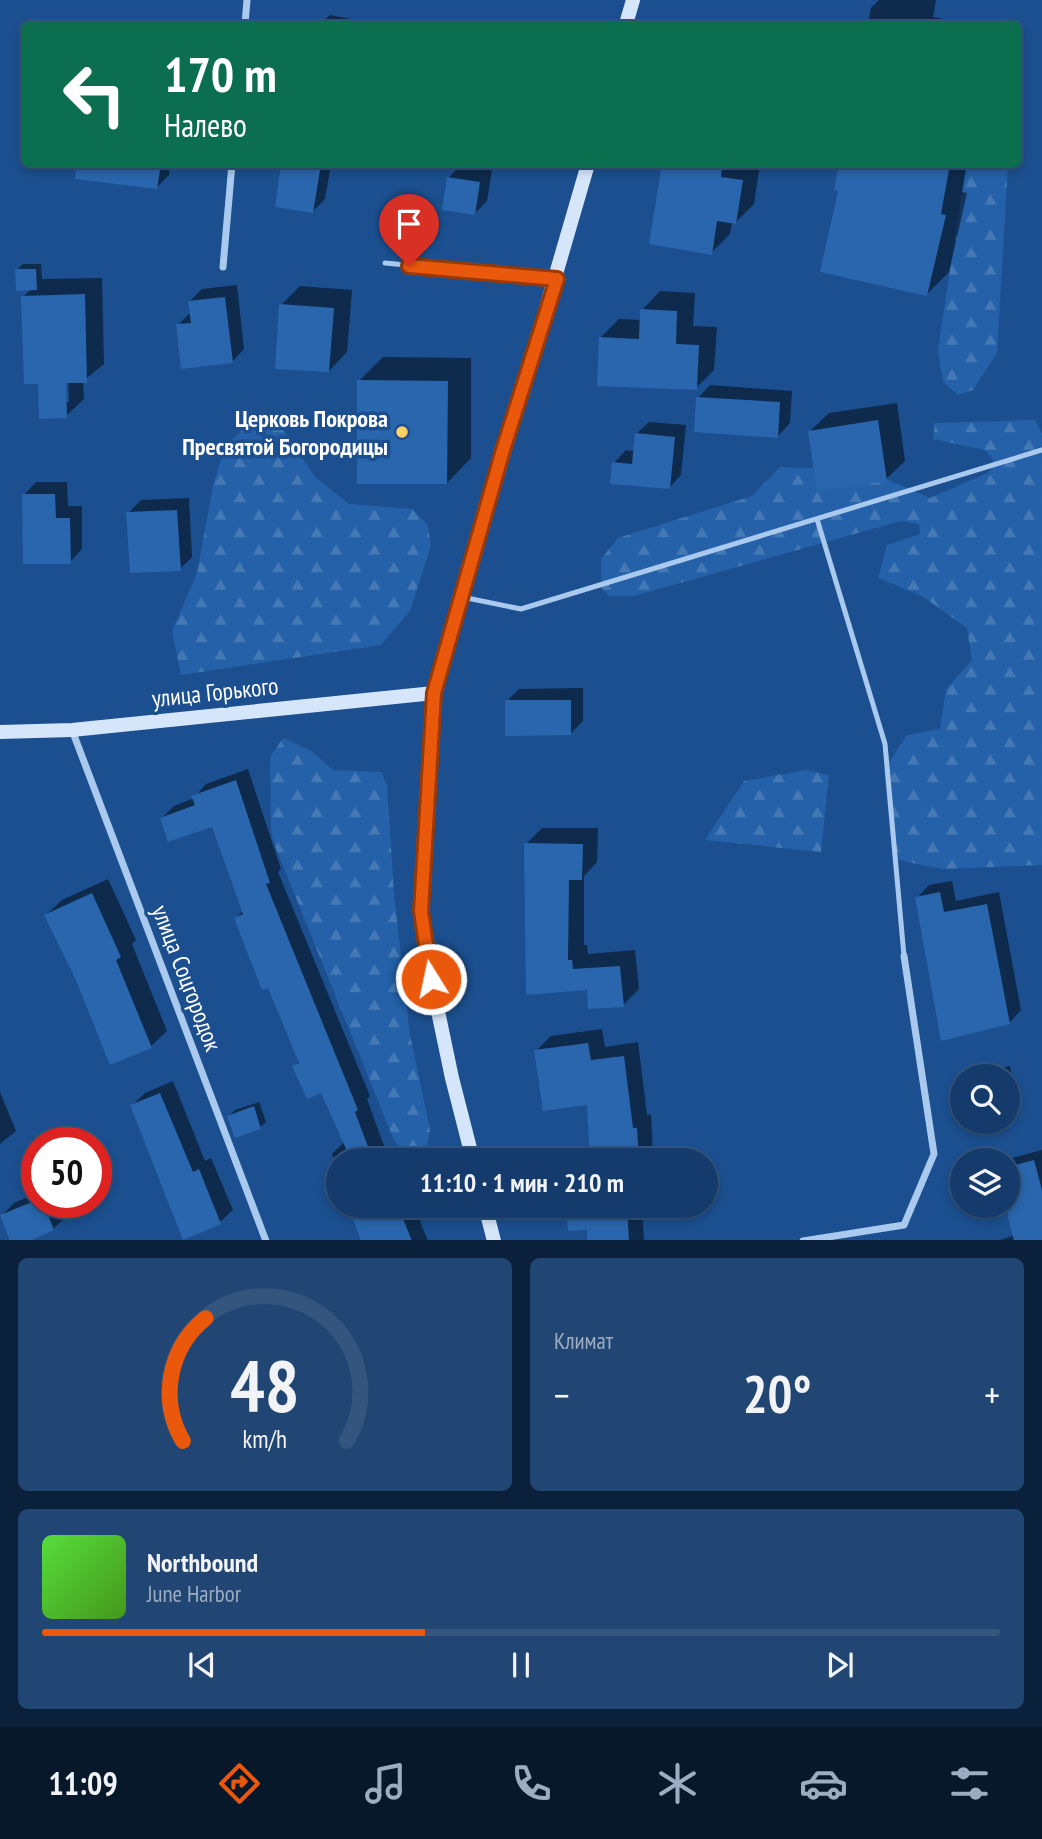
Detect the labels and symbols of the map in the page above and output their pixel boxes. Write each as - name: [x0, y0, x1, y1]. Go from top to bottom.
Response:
- pin: [379, 194, 439, 266]
- place label: Церковь Покрова Пресвятой Богородицы: [182, 403, 388, 462]
- marker: Церковь Покрова Пресвятой Богородицы: [394, 424, 410, 440]
- street label: улица Горького: [150, 670, 280, 714]
- street label: улица Соцгородок: [145, 901, 229, 1056]
- position arrow: [394, 942, 468, 1016]
- speed limit sign: 50: [21, 1127, 112, 1218]

